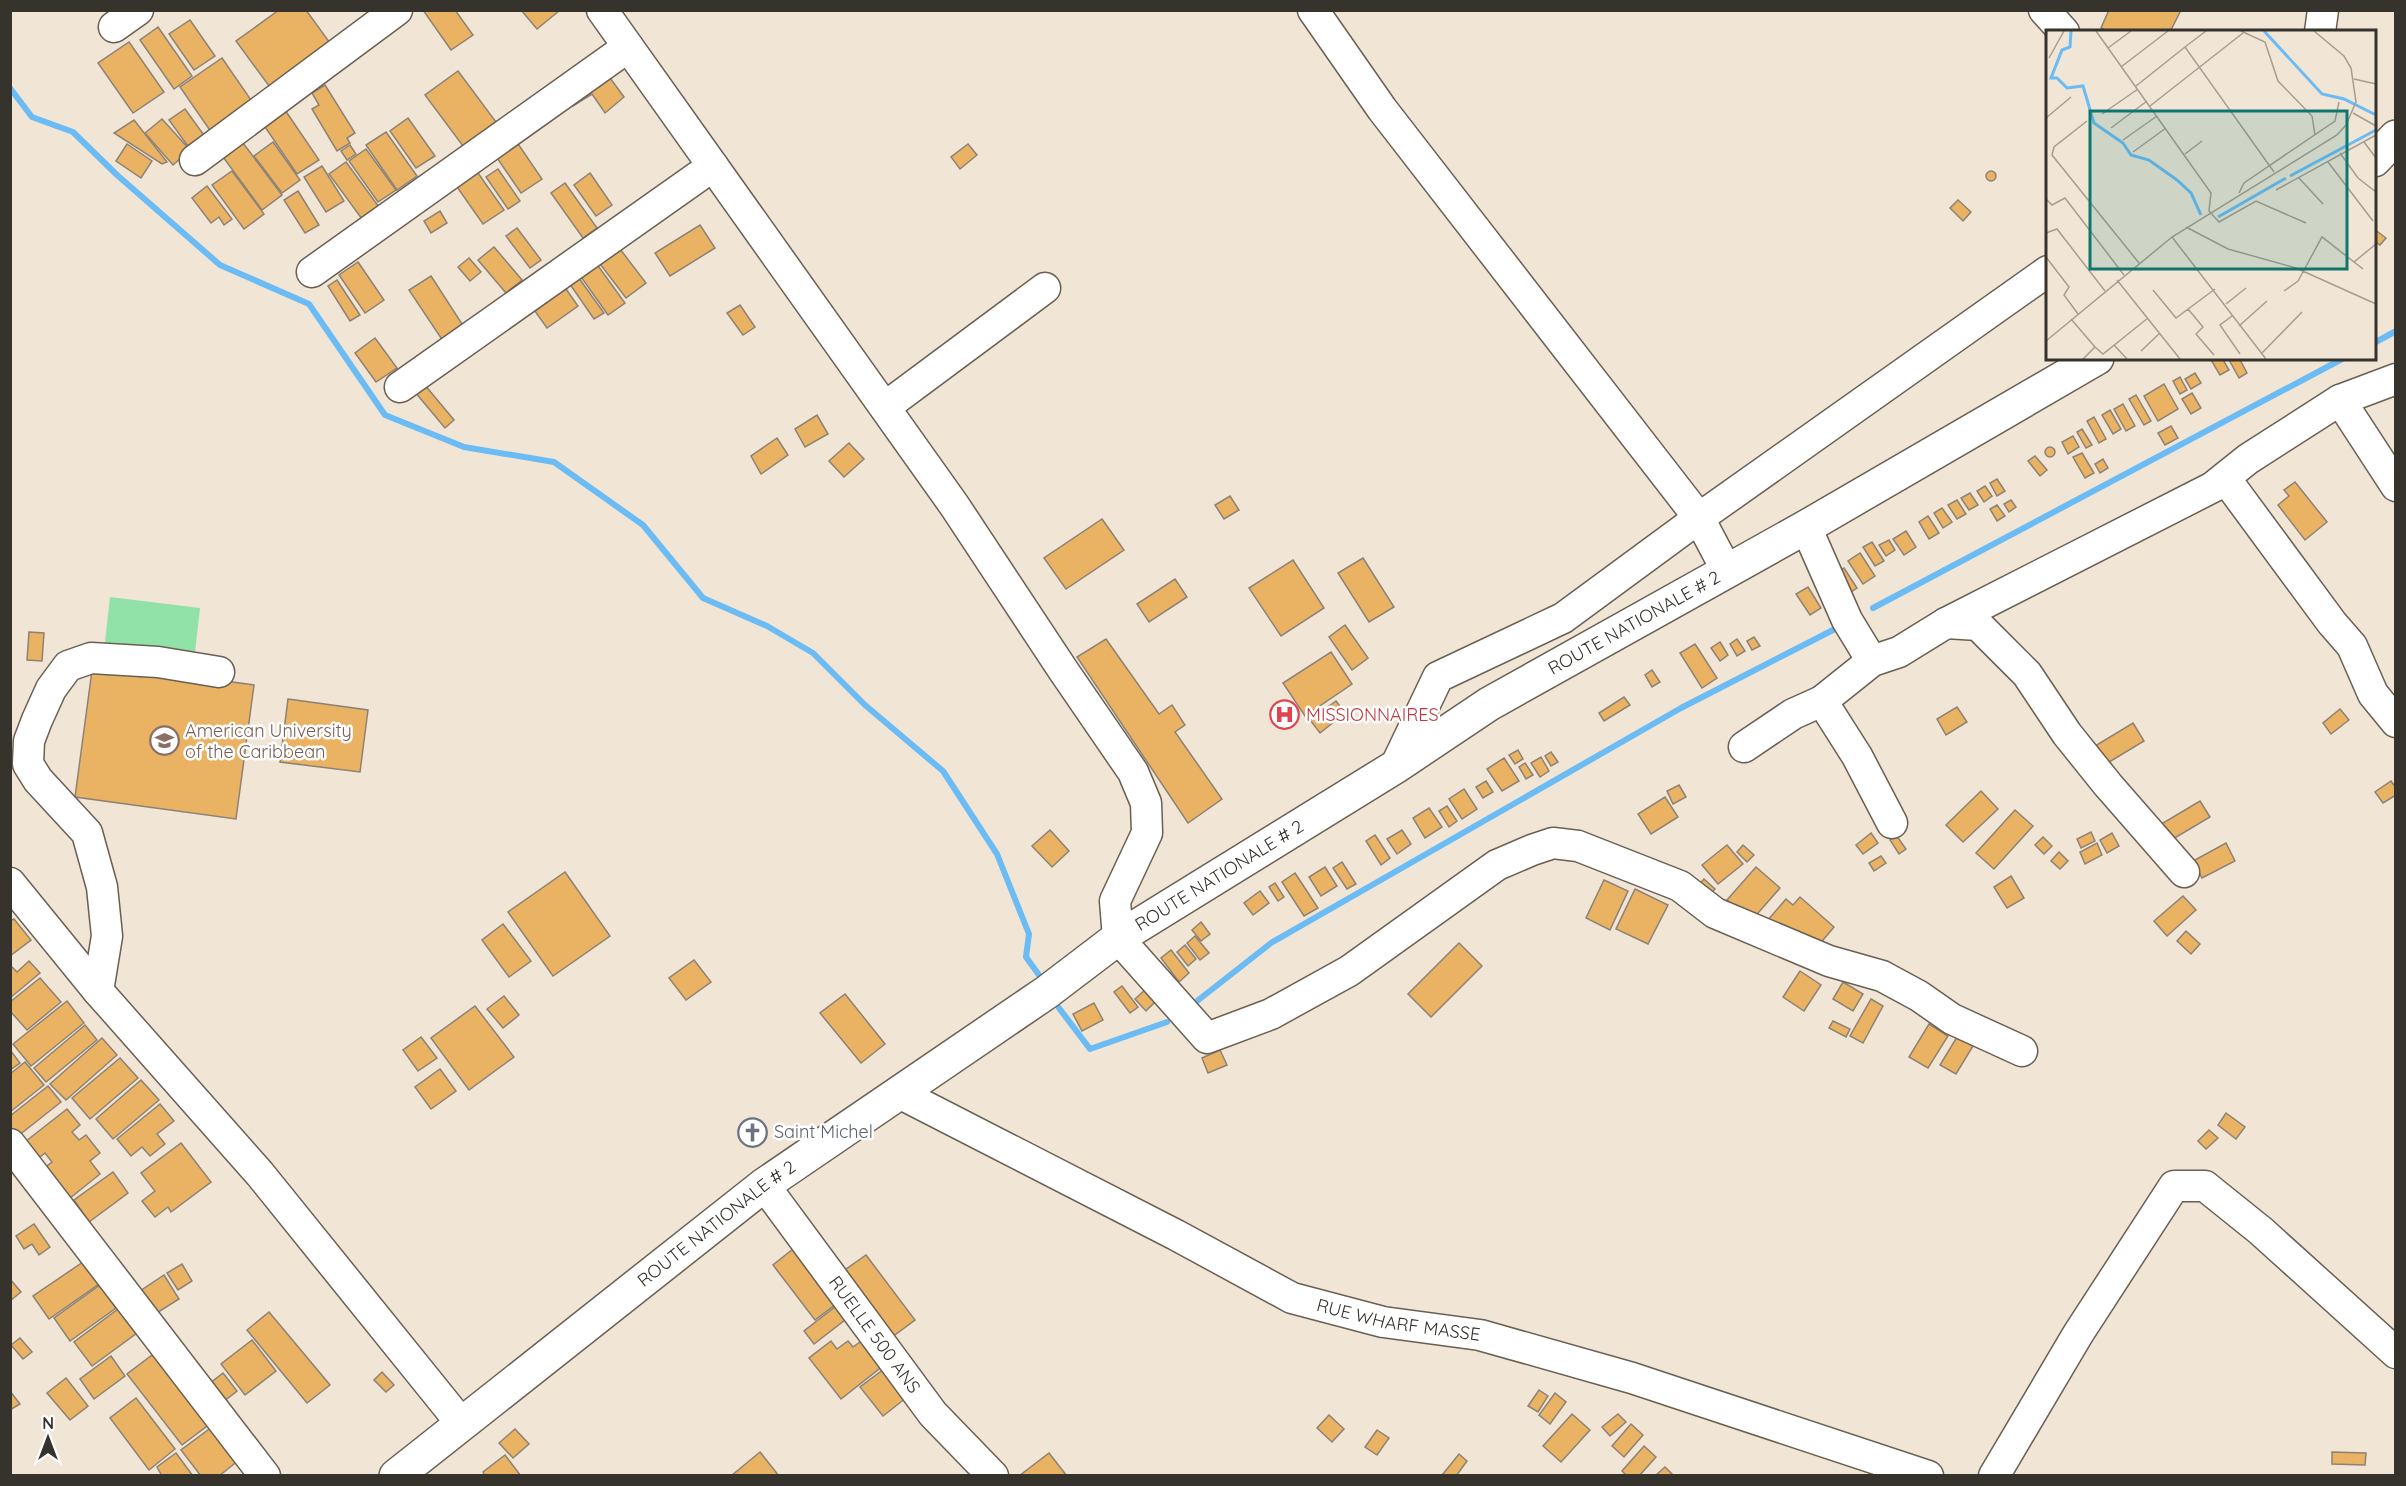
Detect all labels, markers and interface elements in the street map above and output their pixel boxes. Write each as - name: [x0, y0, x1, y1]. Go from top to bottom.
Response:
- inset map: [2046, 30, 2376, 360]
- street label: ROUTE NATIONALE # 2: [1544, 565, 1724, 680]
- hospital icon: MISSIONNAIRES: [1269, 699, 1301, 731]
- place label: MISSIONNAIRES: [1306, 703, 1439, 726]
- place label: American University of the Caribbean: [185, 719, 352, 763]
- school or university icon: American University of the Caribbean: [148, 725, 180, 757]
- street label: ROUTE NATIONALE # 2: [1131, 814, 1308, 936]
- church icon: Saint Michel: [737, 1116, 769, 1148]
- place label: Saint Michel: [774, 1120, 873, 1143]
- street label: ROUTE NATIONALE # 2: [633, 1155, 800, 1292]
- street label: RUELLE 500 ANS: [824, 1271, 926, 1398]
- street label: RUE WHARF MASSE: [1314, 1293, 1482, 1346]
- north arrow: [18, 1408, 78, 1468]
- text: N: [42, 1413, 54, 1433]

